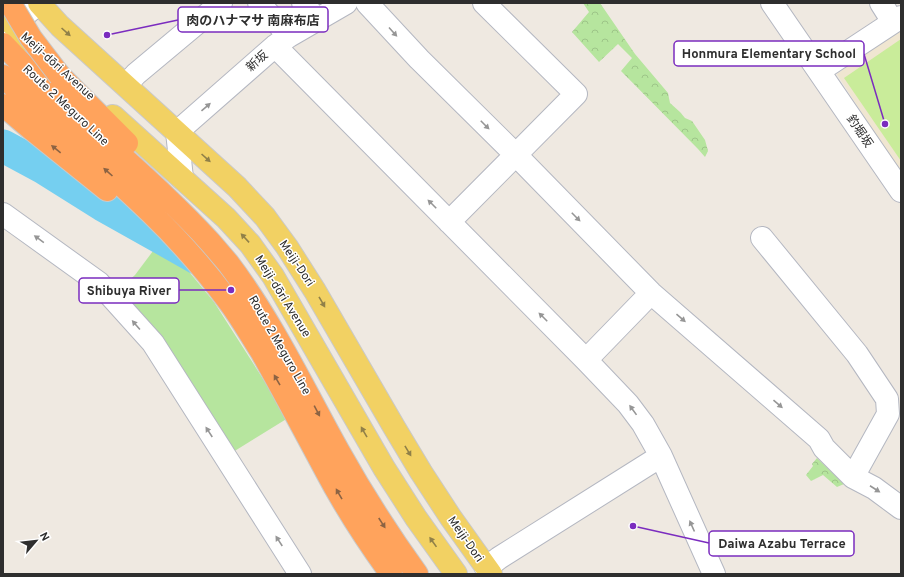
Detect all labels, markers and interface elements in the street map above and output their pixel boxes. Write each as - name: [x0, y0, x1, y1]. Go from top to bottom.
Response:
- callout: 肉のハナマサ 南麻布店: [178, 7, 328, 32]
- text: 肉のハナマサ 南麻布店: [186, 13, 320, 30]
- one-way arrow: [61, 27, 71, 36]
- one-way arrow: [389, 27, 398, 37]
- street label: Meiji-dōri Avenue: [17, 29, 98, 104]
- callout: Honmura Elementary School: [674, 41, 864, 66]
- text: Honmura Elementary School: [682, 47, 856, 63]
- street label: 新坂: [243, 48, 272, 76]
- street label: Route 2 Meguro Line: [19, 62, 112, 150]
- one-way arrow: [201, 102, 211, 111]
- street label: 釣堀坂: [842, 112, 876, 151]
- one-way arrow: [480, 120, 490, 129]
- one-way arrow: [51, 145, 62, 154]
- one-way arrow: [200, 154, 211, 163]
- one-way arrow: [102, 168, 113, 177]
- one-way arrow: [427, 199, 437, 209]
- one-way arrow: [571, 212, 581, 222]
- one-way arrow: [240, 233, 250, 243]
- one-way arrow: [33, 235, 44, 244]
- street label: Meiji-Dori: [275, 237, 318, 290]
- street label: Meiji-dōri Avenue: [250, 252, 314, 341]
- callout: Shibuya River: [79, 278, 179, 303]
- text: Shibuya River: [87, 284, 172, 300]
- street label: Route 2 Meguro Line: [244, 293, 314, 398]
- one-way arrow: [318, 296, 325, 308]
- one-way arrow: [538, 312, 548, 321]
- one-way arrow: [675, 314, 686, 323]
- one-way arrow: [132, 320, 141, 329]
- one-way arrow: [274, 374, 281, 386]
- one-way arrow: [774, 399, 783, 408]
- one-way arrow: [314, 405, 320, 417]
- one-way arrow: [629, 405, 637, 416]
- one-way arrow: [360, 426, 367, 438]
- one-way arrow: [205, 427, 213, 437]
- one-way arrow: [404, 446, 412, 456]
- one-way arrow: [869, 486, 881, 493]
- one-way arrow: [336, 488, 343, 500]
- street label: Meiji-Dori: [444, 513, 487, 566]
- one-way arrow: [378, 518, 386, 528]
- one-way arrow: [689, 520, 695, 531]
- north arrow: [16, 521, 56, 561]
- text: N: [36, 530, 52, 544]
- callout: Daiwa Azabu Terrace: [709, 531, 854, 556]
- one-way arrow: [276, 535, 283, 547]
- one-way arrow: [429, 537, 437, 547]
- text: Daiwa Azabu Terrace: [718, 537, 846, 553]

